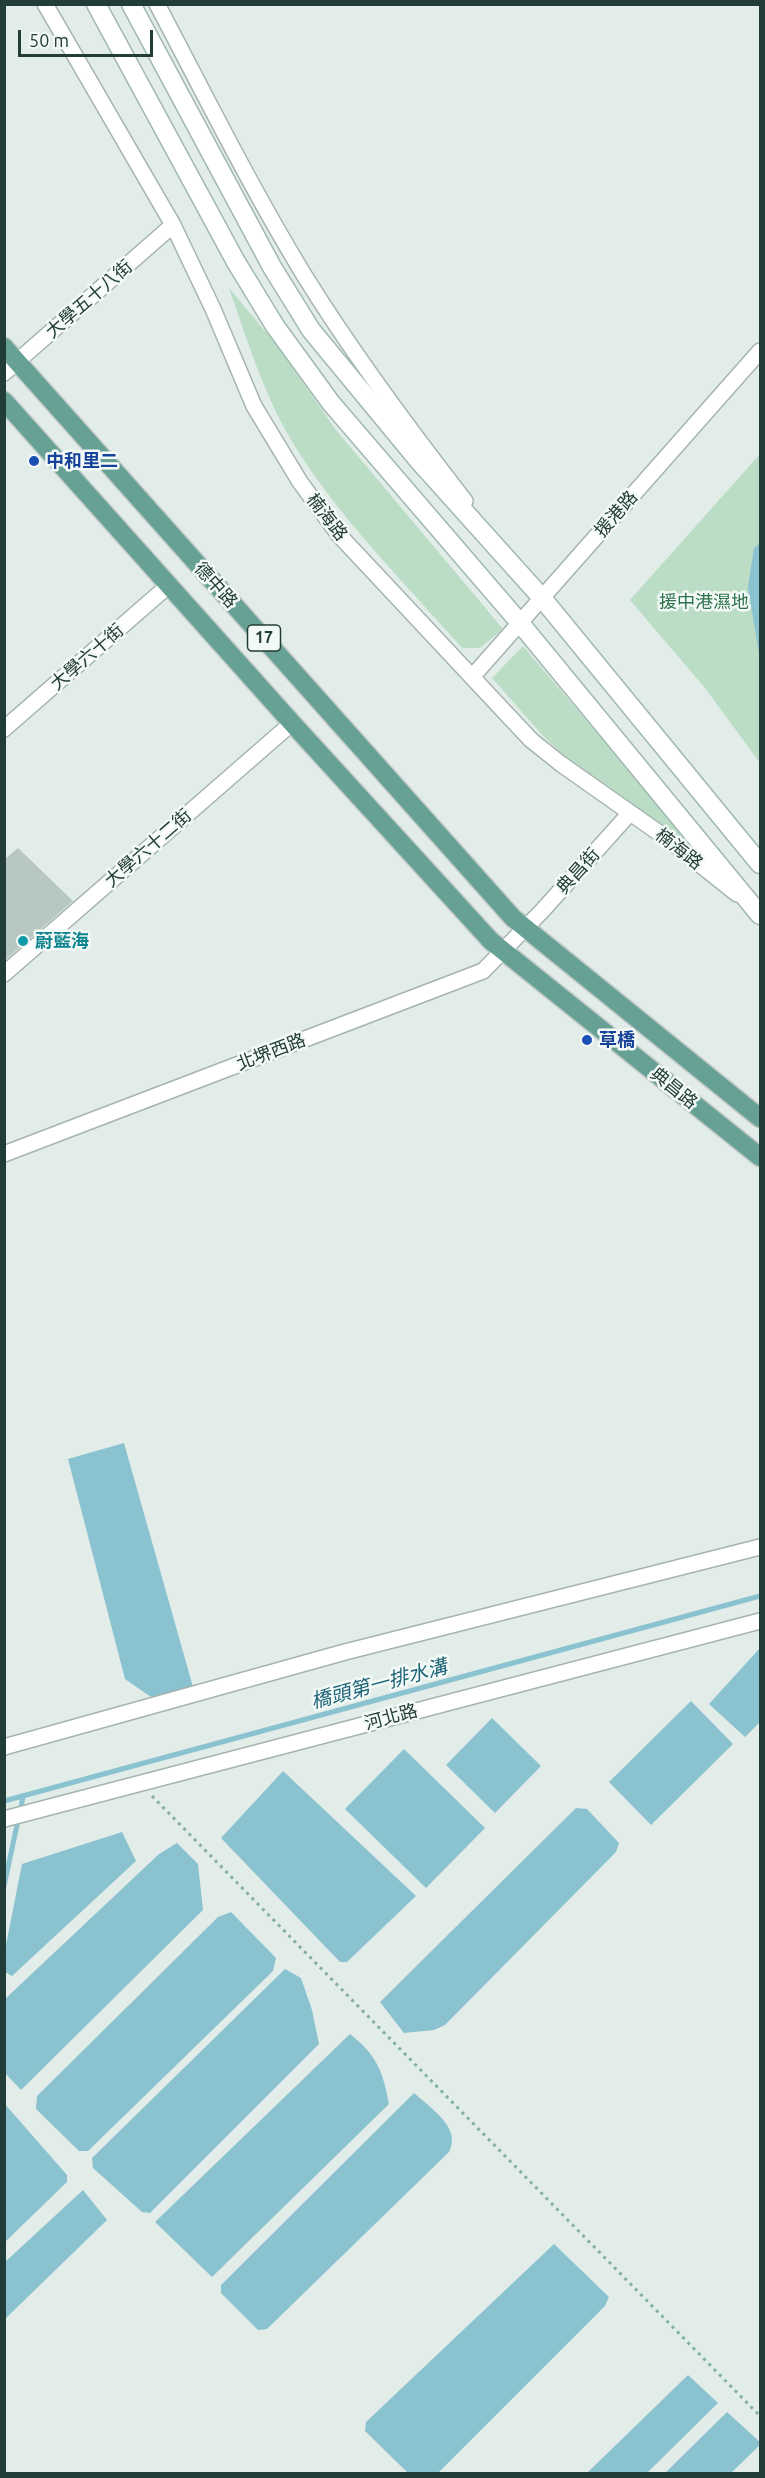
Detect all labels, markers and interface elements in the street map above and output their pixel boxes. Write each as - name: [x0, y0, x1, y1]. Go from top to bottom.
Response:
- scale bar: [21, 18, 156, 56]
- text: 50 m: [29, 30, 69, 50]
- street label: 大學五十八街: [41, 255, 137, 343]
- place label: 中和里二: [46, 450, 118, 472]
- marker: 中和里二: [27, 454, 41, 468]
- street label: 援港路: [590, 487, 642, 541]
- street label: 楠海路: [302, 489, 352, 545]
- street label: 德中路: [190, 558, 242, 612]
- park label: 援中港濕地: [659, 591, 749, 613]
- street label: 大學六十街: [46, 619, 128, 695]
- road number: 17: [248, 625, 280, 651]
- street label: 大學六十二街: [100, 804, 196, 892]
- street label: 楠海路: [651, 824, 707, 874]
- street label: 典昌街: [552, 844, 604, 898]
- place label: 蔚藍海: [35, 930, 89, 952]
- marker: 蔚藍海: [16, 934, 30, 948]
- street label: 北堺西路: [234, 1029, 308, 1075]
- place label: 草橋: [599, 1029, 635, 1051]
- marker: 草橋: [580, 1033, 594, 1047]
- street label: 典昌路: [646, 1063, 702, 1113]
- water label: 橋頭第一排水溝: [308, 1654, 450, 1714]
- street label: 河北路: [362, 1700, 420, 1734]

